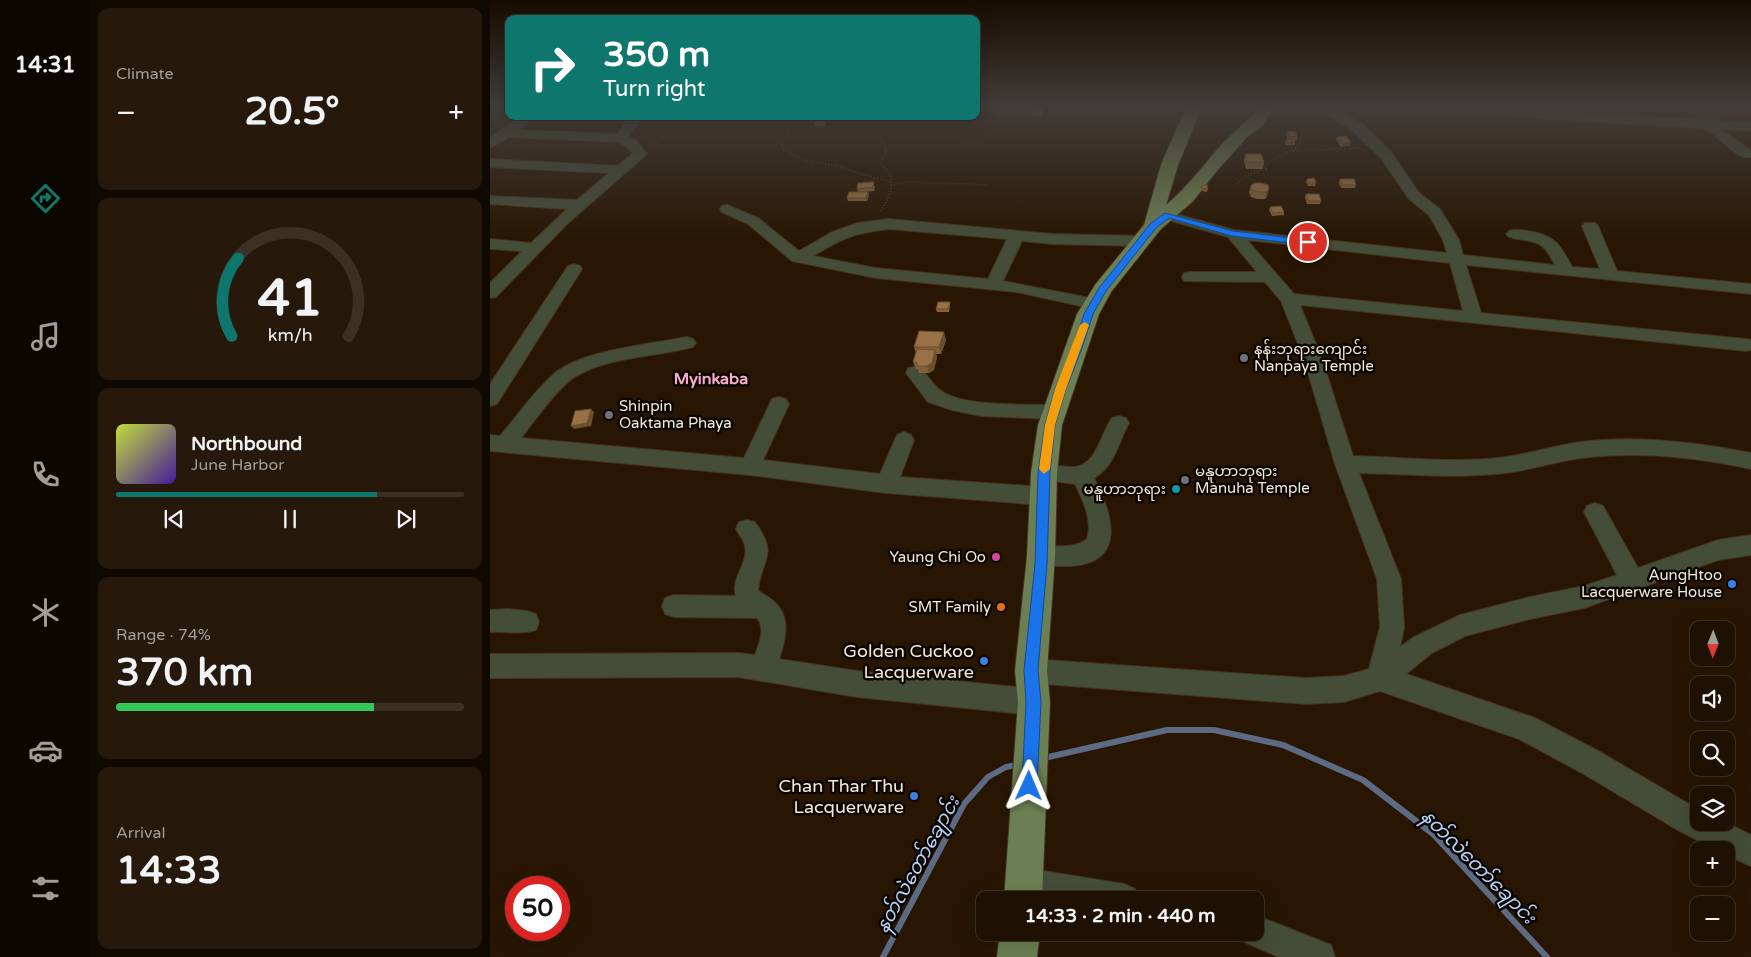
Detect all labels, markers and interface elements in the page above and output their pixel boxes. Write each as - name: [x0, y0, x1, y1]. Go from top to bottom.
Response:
- text: 350 m: [603, 34, 710, 76]
- icon: right: [520, 35, 585, 100]
- text: 14:31: [15, 52, 75, 78]
- text: Climate: [116, 64, 174, 84]
- text: Turn right: [603, 76, 705, 102]
- text: 20.5°: [245, 89, 340, 135]
- text: −: [116, 96, 136, 130]
- text: +: [448, 96, 464, 130]
- icon: directions: [28, 181, 63, 216]
- pin: [1287, 221, 1329, 263]
- icon: arrive: [1294, 228, 1322, 256]
- text: 41: [257, 267, 323, 330]
- icon: music: [28, 319, 63, 354]
- text: km/h: [268, 325, 312, 346]
- place label: နန်းဘုရားကျောင်း Nanpaya Temple: [1254, 339, 1374, 375]
- marker: နန်းဘုရားကျောင်း Nanpaya Temple: [1238, 352, 1250, 364]
- district label: Myinkaba: [674, 369, 748, 389]
- place label: Shinpin Oaktama Phaya: [619, 397, 732, 432]
- marker: Shinpin Oaktama Phaya: [603, 409, 615, 421]
- text: Northbound: [191, 433, 302, 455]
- text: June Harbor: [191, 455, 284, 475]
- icon: phone: [28, 457, 63, 492]
- place label: မနူဟာဘုရား Manuha Temple: [1195, 462, 1310, 497]
- marker: မနူဟာဘုရား Manuha Temple: [1179, 474, 1191, 486]
- place label: မနူဟာဘုရား: [1084, 480, 1166, 501]
- marker: မနူဟာဘုရား: [1170, 483, 1182, 495]
- icon: previous: [160, 505, 188, 533]
- icon: pause: [276, 505, 304, 533]
- icon: next: [392, 505, 420, 533]
- place label: Yaung Chi Oo: [889, 548, 986, 566]
- marker: Yaung Chi Oo: [990, 551, 1002, 563]
- place label: AungHtoo Lacquerware House: [1581, 566, 1722, 601]
- marker: AungHtoo Lacquerware House: [1726, 578, 1738, 590]
- icon: climate: [28, 595, 63, 630]
- place label: SMT Family: [909, 598, 991, 616]
- marker: SMT Family: [995, 601, 1007, 613]
- north arrow: [1690, 621, 1735, 666]
- map controls: [1690, 621, 1735, 941]
- text: Range · 74%: [116, 625, 211, 645]
- place label: Golden Cuckoo Lacquerware: [843, 640, 974, 683]
- text: 370 km: [116, 650, 253, 696]
- marker: Golden Cuckoo Lacquerware: [978, 655, 990, 667]
- button: sound: [1690, 676, 1735, 721]
- button: search: [1690, 731, 1735, 776]
- icon: car: [28, 733, 63, 768]
- position arrow: [1002, 759, 1054, 811]
- place label: Chan Thar Thu Lacquerware: [779, 775, 904, 818]
- button: layers: [1690, 786, 1735, 831]
- water label: နတ်လဲတော်ချောင်း: [869, 790, 969, 938]
- marker: Chan Thar Thu Lacquerware: [908, 790, 920, 802]
- water label: နတ်လဲတော်ချောင်း: [1414, 803, 1543, 932]
- text: Arrival: [116, 823, 165, 843]
- button: +: [1690, 841, 1735, 886]
- text: 14:33: [116, 848, 221, 894]
- icon: filters: [28, 871, 63, 906]
- speed limit sign: 50: [505, 876, 570, 941]
- button: −: [1690, 896, 1735, 941]
- text: 14:33 · 2 min · 440 m: [1024, 905, 1216, 927]

